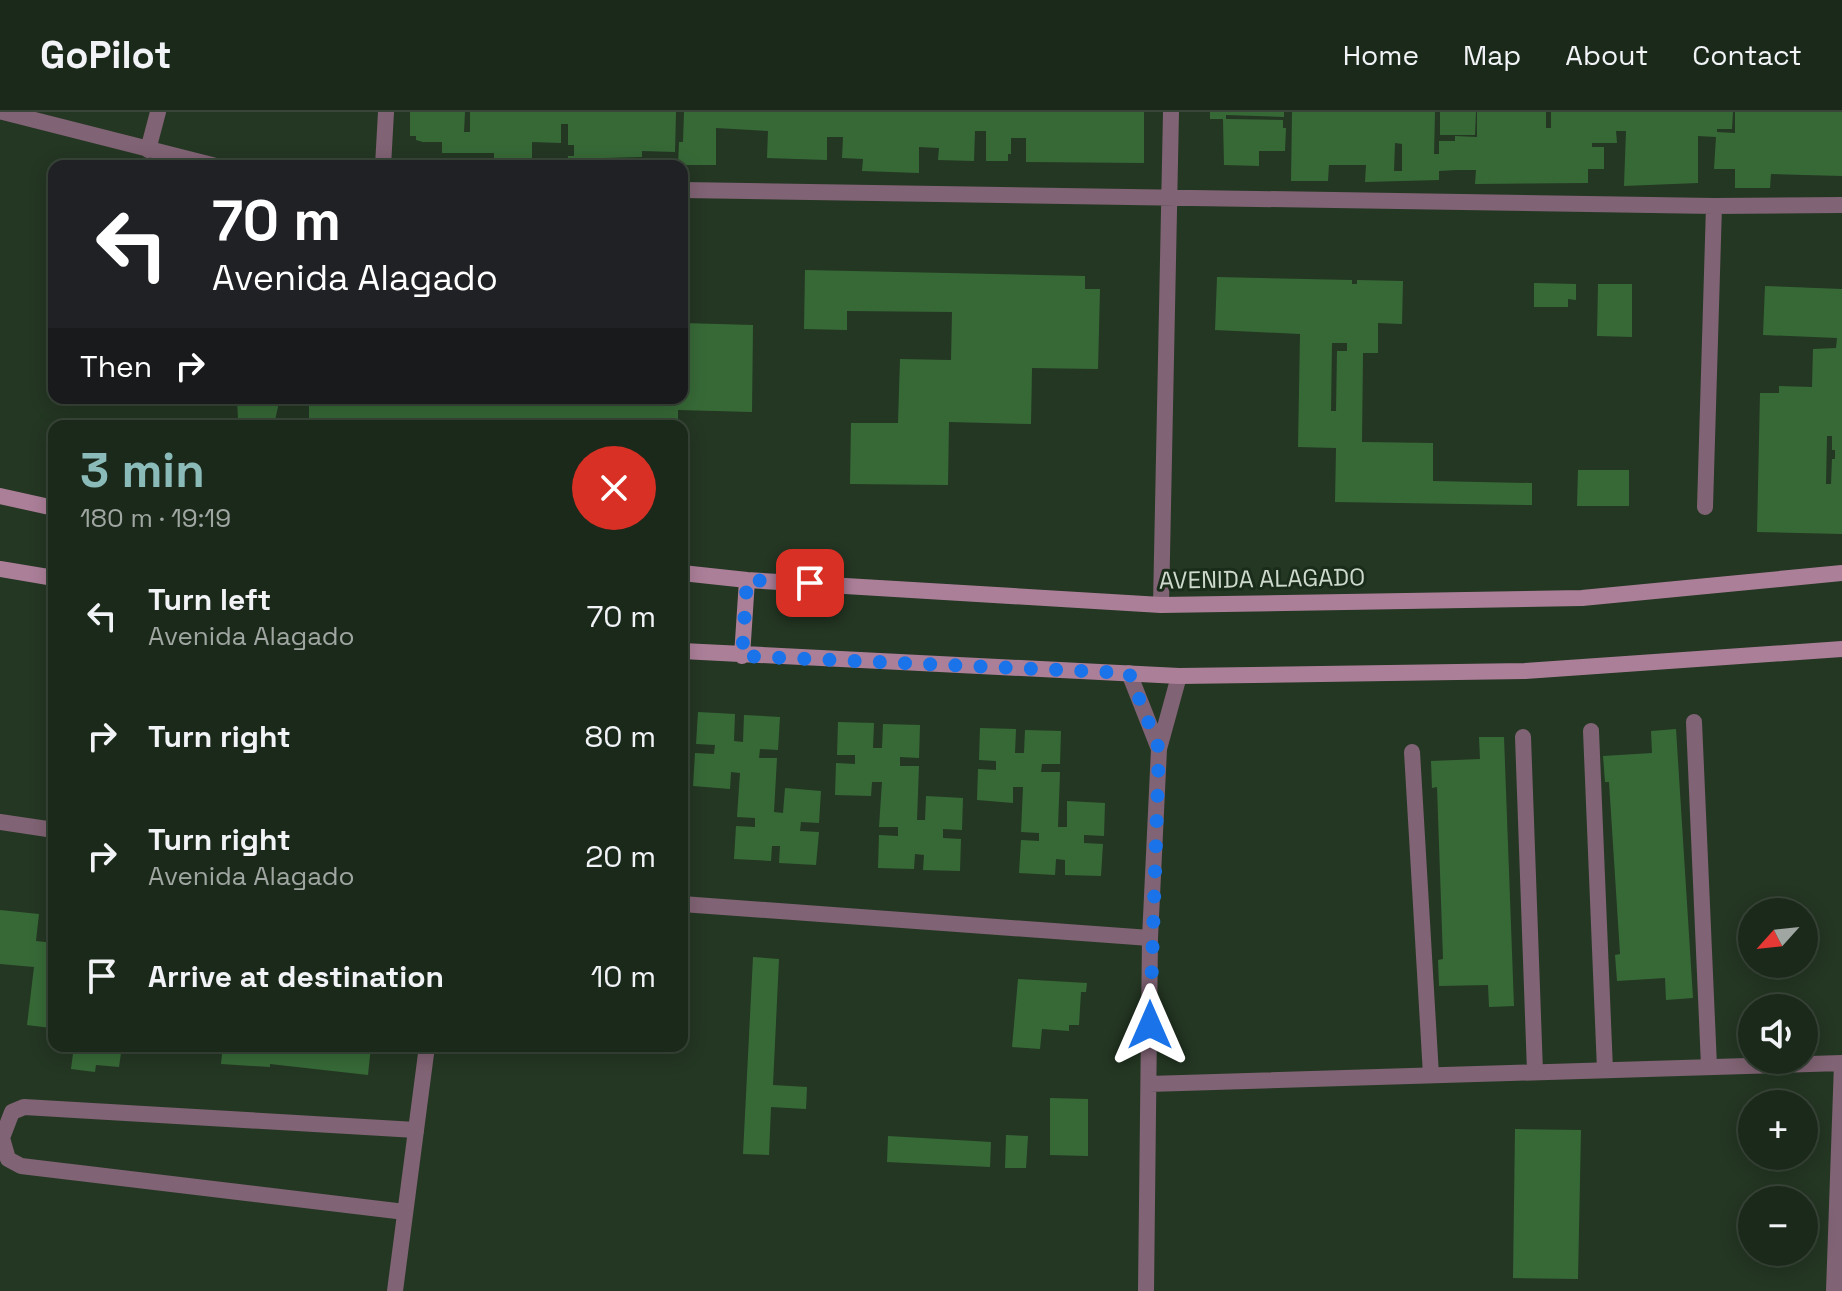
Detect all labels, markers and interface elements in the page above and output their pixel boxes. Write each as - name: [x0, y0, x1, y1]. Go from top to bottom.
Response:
- text: GoPilot: [40, 31, 172, 79]
- text: Home: [1343, 37, 1419, 73]
- text: Map: [1463, 37, 1521, 73]
- text: About: [1565, 37, 1648, 73]
- text: Contact: [1692, 37, 1802, 73]
- text: 70 m: [212, 185, 341, 256]
- icon: left: [80, 192, 184, 296]
- text: Avenida Alagado: [212, 255, 498, 301]
- icon: right: [168, 344, 212, 388]
- text: Then: [80, 347, 152, 386]
- text: 3 min: [80, 440, 205, 501]
- button: close: [572, 446, 656, 530]
- text: 180 m · 19:19: [80, 501, 231, 535]
- pin: [776, 549, 844, 617]
- icon: arrive: [788, 561, 832, 605]
- street label: AVENIDA ALAGADO: [1159, 561, 1365, 596]
- text: Turn left: [148, 580, 271, 619]
- icon: left: [80, 594, 124, 638]
- text: 70 m: [587, 597, 656, 636]
- text: Avenida Alagado: [148, 619, 355, 653]
- icon: right: [80, 714, 124, 758]
- text: Turn right: [148, 717, 291, 756]
- text: 80 m: [585, 717, 656, 756]
- text: Turn right: [148, 820, 291, 859]
- icon: right: [80, 834, 124, 878]
- text: 20 m: [585, 837, 656, 876]
- text: Avenida Alagado: [148, 859, 355, 893]
- north arrow: [1738, 898, 1818, 978]
- map controls: [1738, 898, 1818, 1266]
- icon: arrive: [80, 954, 124, 998]
- text: Arrive at destination: [148, 957, 444, 996]
- text: 10 m: [591, 957, 656, 996]
- position arrow: [1108, 983, 1192, 1067]
- button: sound: [1738, 994, 1818, 1074]
- button: +: [1738, 1090, 1818, 1170]
- button: −: [1738, 1186, 1818, 1266]

